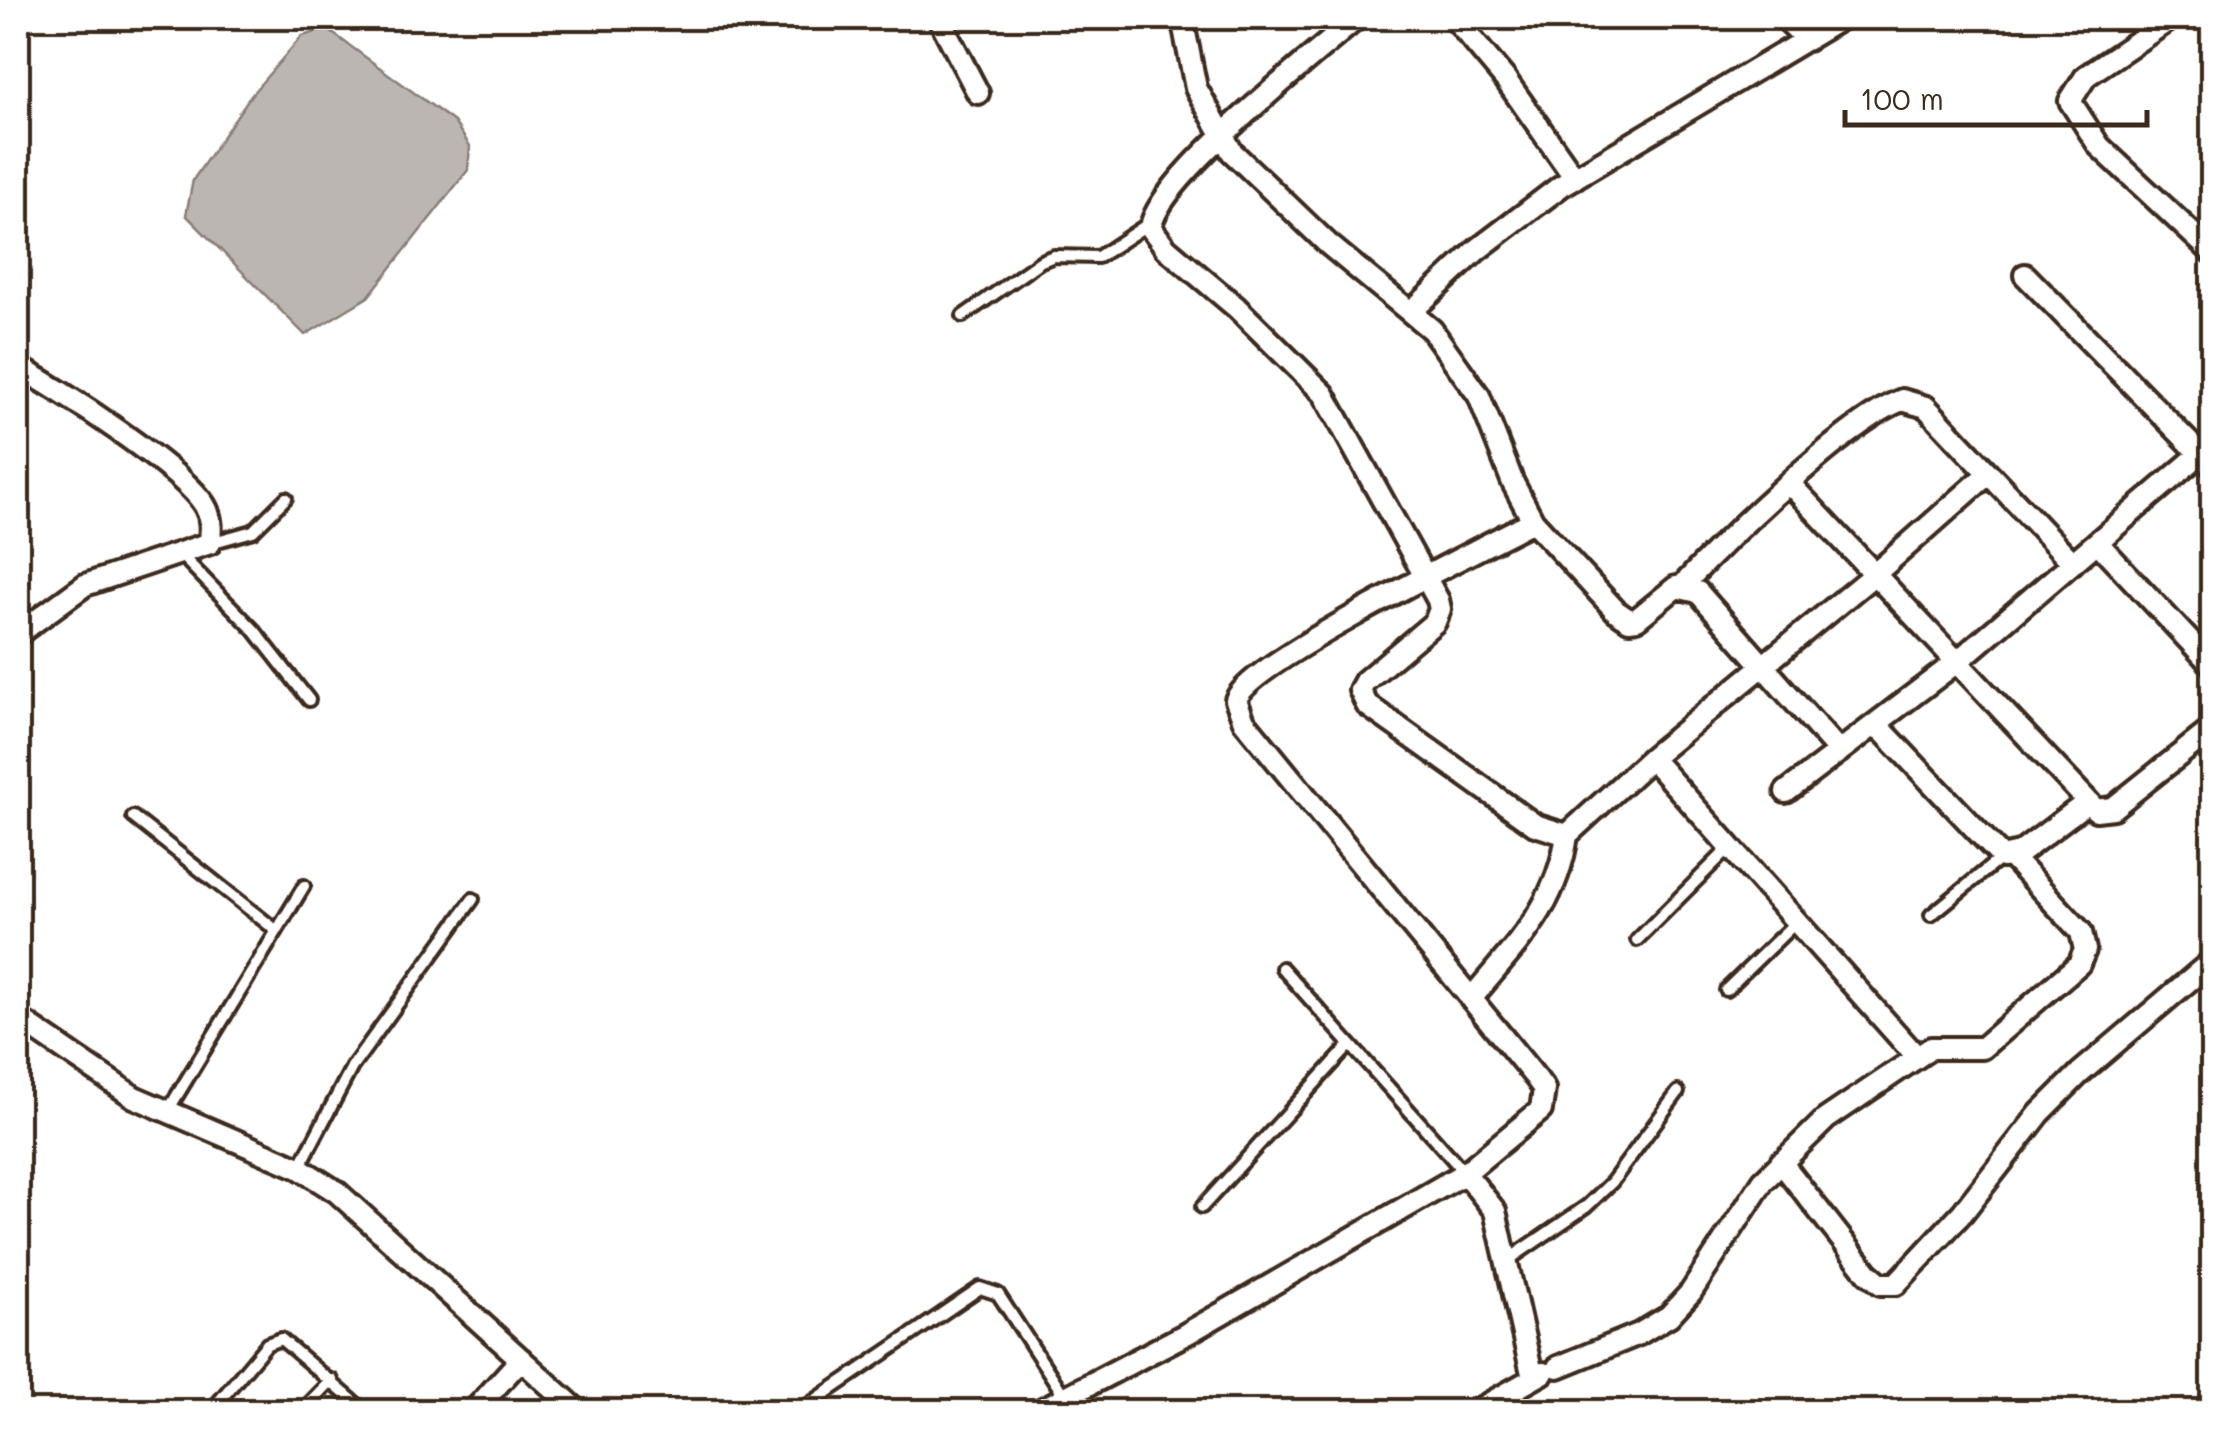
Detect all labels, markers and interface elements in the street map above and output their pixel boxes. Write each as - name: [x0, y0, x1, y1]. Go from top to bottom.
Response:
- scale bar: [1845, 65, 2148, 127]
- text: 100 m: [1860, 78, 1944, 118]

